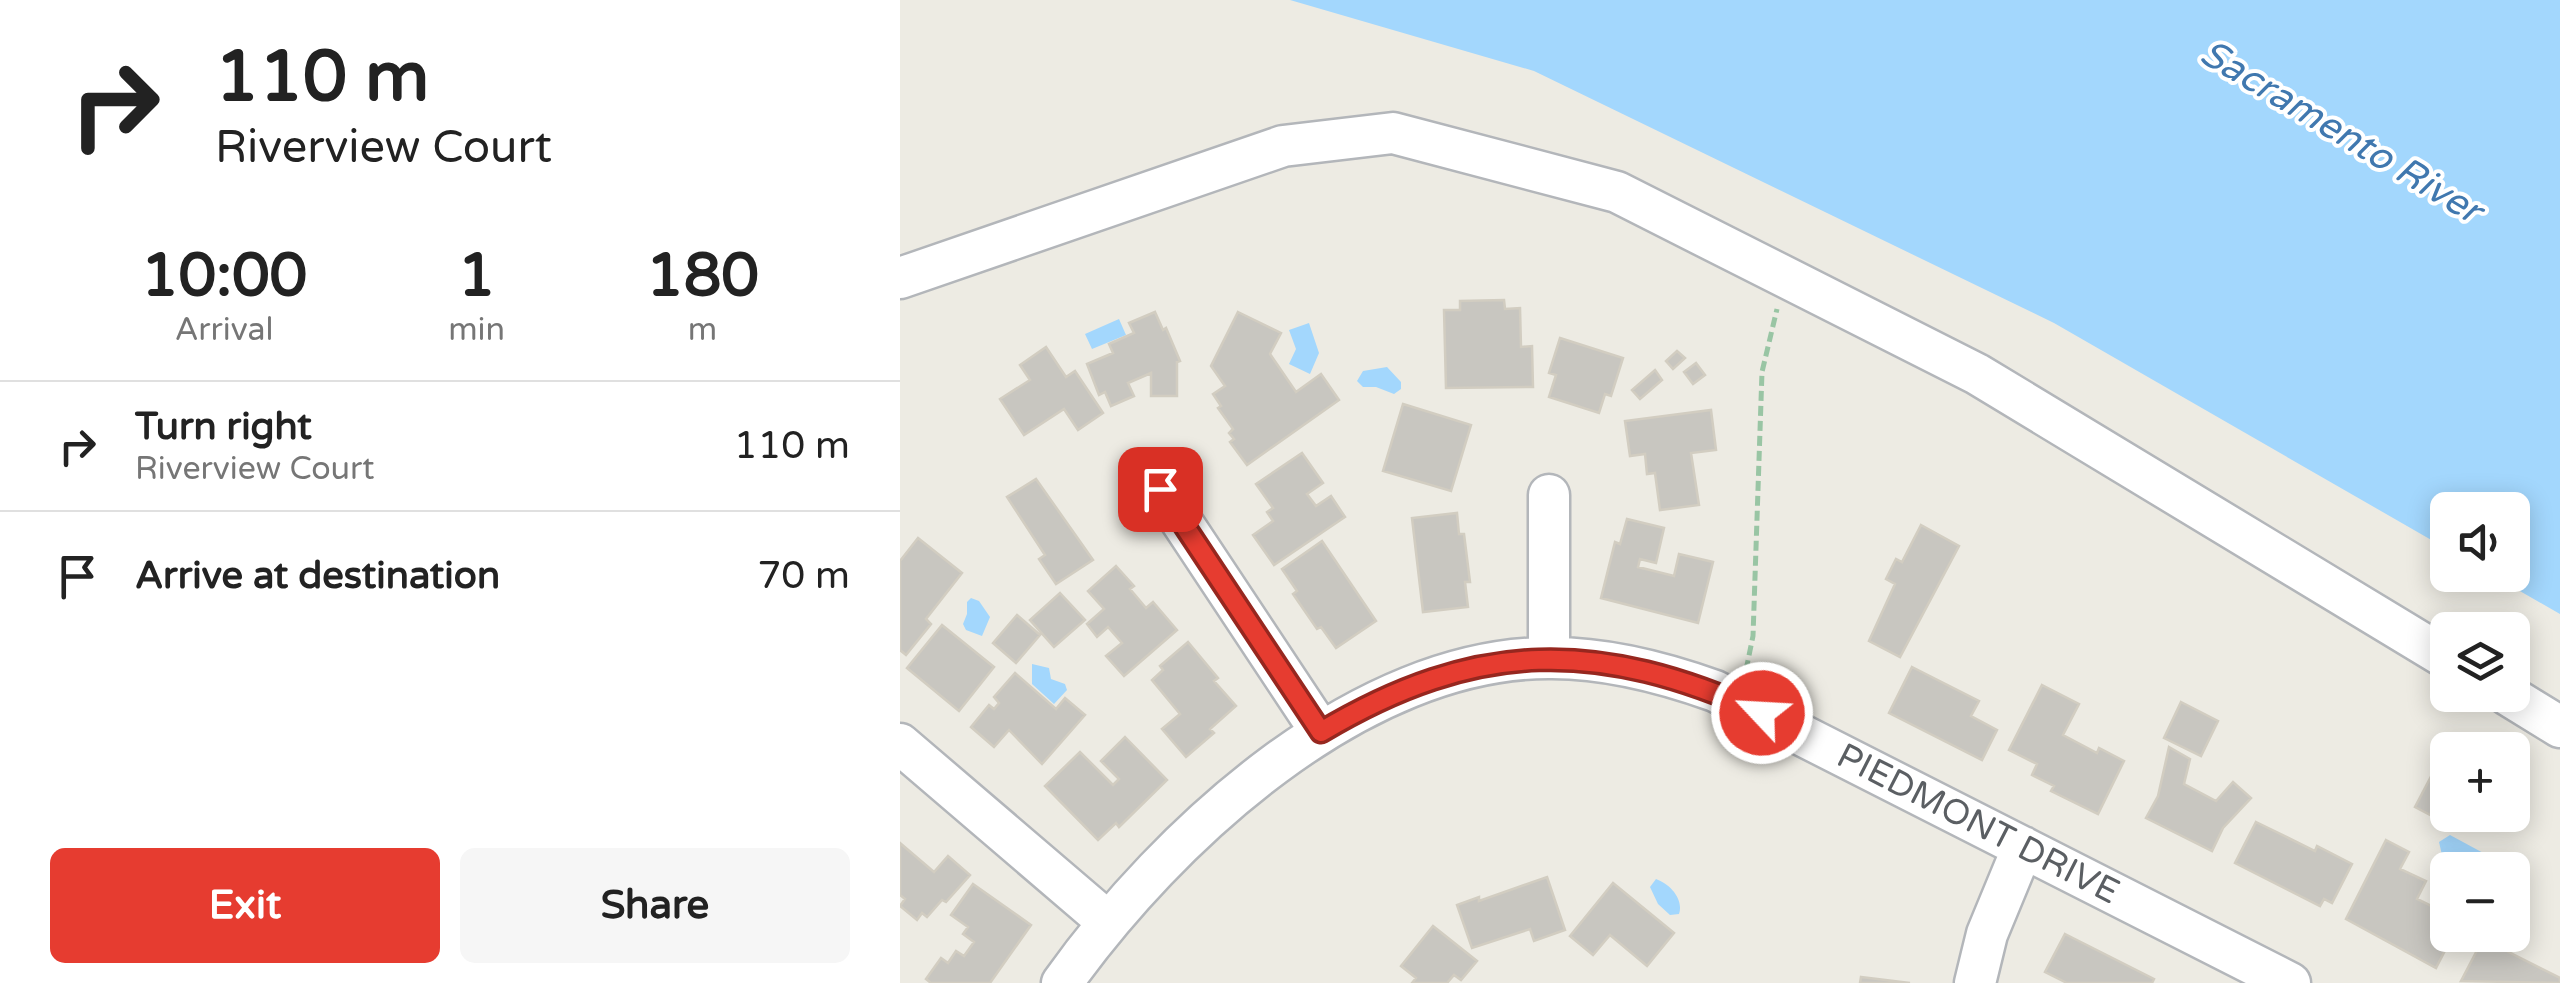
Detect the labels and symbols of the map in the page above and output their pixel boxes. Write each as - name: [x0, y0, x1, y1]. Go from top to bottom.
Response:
- water label: Sacramento River: [2192, 30, 2494, 236]
- pin: [1118, 447, 1203, 532]
- position arrow: [1710, 661, 1814, 765]
- street label: PIEDMONT DRIVE: [1830, 735, 2126, 913]

